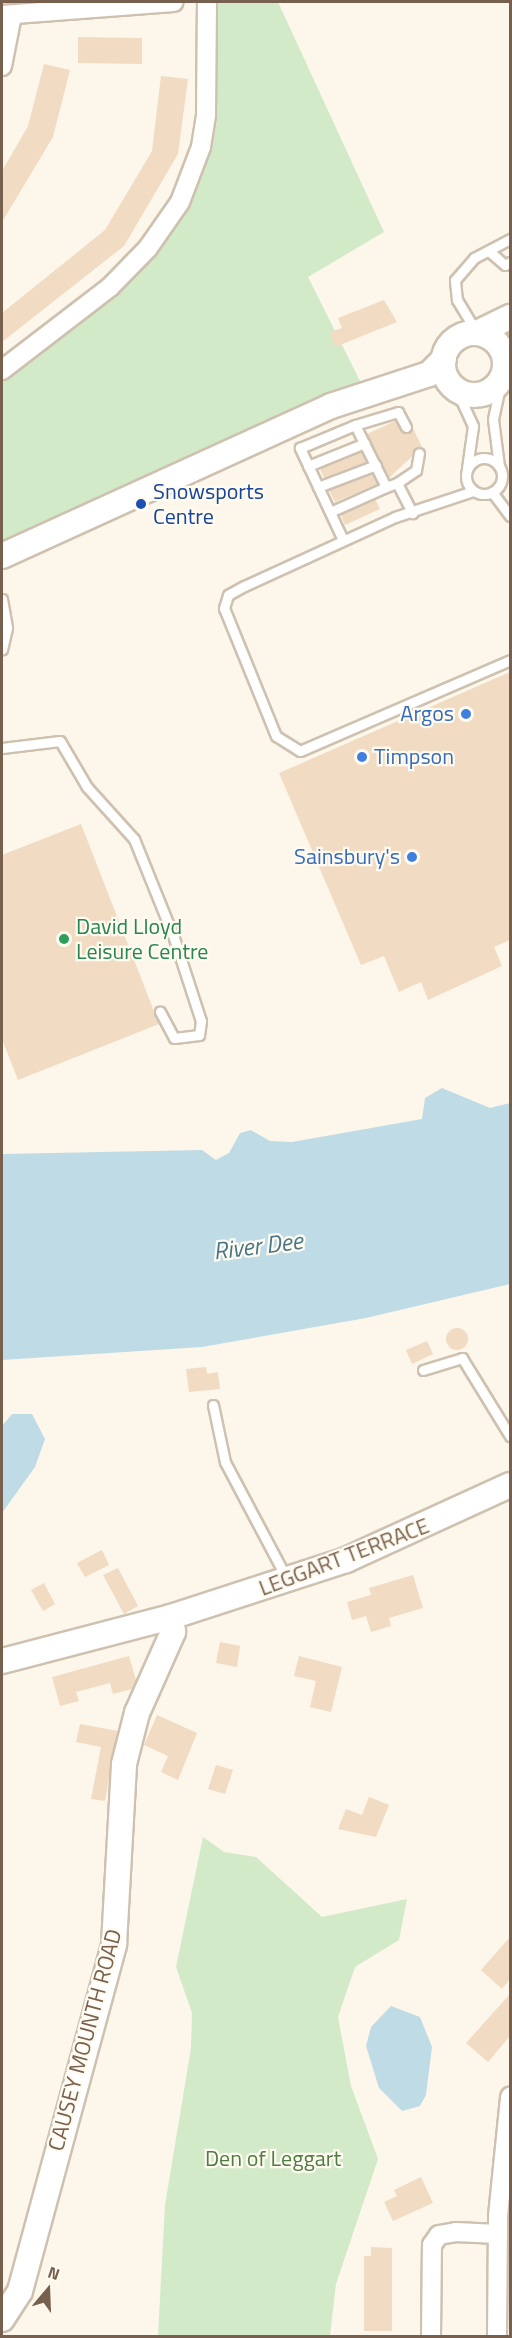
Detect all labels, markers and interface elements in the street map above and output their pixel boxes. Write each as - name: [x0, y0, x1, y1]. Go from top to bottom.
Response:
- place label: Snowsports Centre: [153, 478, 264, 530]
- marker: Snowsports Centre: [134, 497, 148, 511]
- place label: Argos: [400, 701, 454, 727]
- marker: Argos: [459, 707, 473, 721]
- place label: Timpson: [374, 744, 454, 770]
- marker: Timpson: [355, 750, 369, 764]
- place label: Sainsbury's: [294, 844, 400, 870]
- marker: Sainsbury's: [405, 850, 419, 864]
- place label: David Lloyd Leisure Centre: [76, 913, 208, 964]
- marker: David Lloyd Leisure Centre: [57, 932, 71, 946]
- water label: River Dee: [212, 1226, 304, 1266]
- street label: LEGGART TERRACE: [255, 1512, 433, 1602]
- street label: CAUSEY MOUNTH ROAD: [43, 1926, 127, 2154]
- park label: Den of Leggart: [205, 2146, 341, 2172]
- north arrow: [18, 2260, 78, 2320]
- text: N: [45, 2260, 63, 2286]

